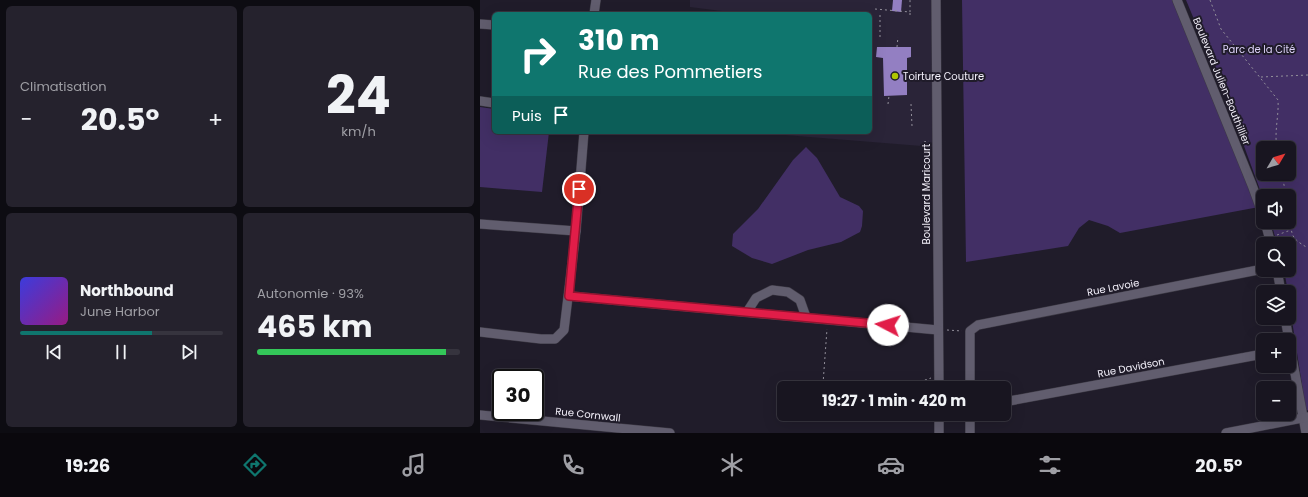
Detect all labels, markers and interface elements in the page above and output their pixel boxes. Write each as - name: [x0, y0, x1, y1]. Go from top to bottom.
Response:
- street label: Boulevard Julien-Bouthillier: [1189, 15, 1254, 148]
- text: 310 m: [578, 21, 659, 60]
- icon: right: [512, 28, 564, 80]
- park label: Parc de la Cité: [1223, 42, 1295, 57]
- text: 24: [326, 59, 391, 132]
- text: Rue des Pommetiers: [578, 59, 762, 84]
- place label: Toirture Couture: [903, 69, 984, 84]
- marker: Toirture Couture: [890, 71, 900, 81]
- text: Climatisation: [20, 77, 107, 96]
- text: 20.5°: [81, 98, 159, 141]
- text: −: [20, 104, 32, 135]
- text: +: [208, 104, 223, 135]
- icon: arrive: [550, 104, 572, 126]
- text: Puis: [512, 105, 542, 126]
- text: km/h: [341, 122, 376, 141]
- north arrow: [1256, 141, 1296, 181]
- map controls: [1256, 141, 1296, 421]
- street label: Boulevard Maricourt: [919, 143, 934, 244]
- pin: [562, 172, 596, 206]
- icon: arrive: [568, 178, 590, 200]
- button: sound: [1256, 189, 1296, 229]
- button: search: [1256, 237, 1296, 277]
- street label: Rue Lavoie: [1086, 275, 1141, 300]
- text: Northbound: [80, 280, 174, 301]
- text: Autonomie · 93%: [257, 284, 364, 303]
- button: layers: [1256, 285, 1296, 325]
- text: June Harbor: [80, 302, 160, 321]
- position arrow: [867, 304, 909, 346]
- text: 465 km: [257, 305, 373, 348]
- button: +: [1256, 333, 1296, 373]
- icon: previous: [43, 341, 65, 363]
- icon: pause: [110, 341, 132, 363]
- icon: next: [178, 341, 200, 363]
- street label: Rue Davidson: [1096, 354, 1166, 381]
- speed limit sign: 30: [492, 369, 544, 421]
- button: −: [1256, 381, 1296, 421]
- text: 19:27 · 1 min · 420 m: [822, 390, 966, 411]
- street label: Rue Cornwall: [555, 404, 621, 425]
- icon: directions: [241, 451, 269, 479]
- icon: music: [400, 451, 428, 479]
- icon: phone: [559, 451, 587, 479]
- icon: climate: [718, 451, 746, 479]
- icon: car: [877, 451, 905, 479]
- icon: filters: [1036, 451, 1064, 479]
- text: 19:26: [66, 453, 110, 478]
- text: 20.5°: [1195, 453, 1242, 478]

